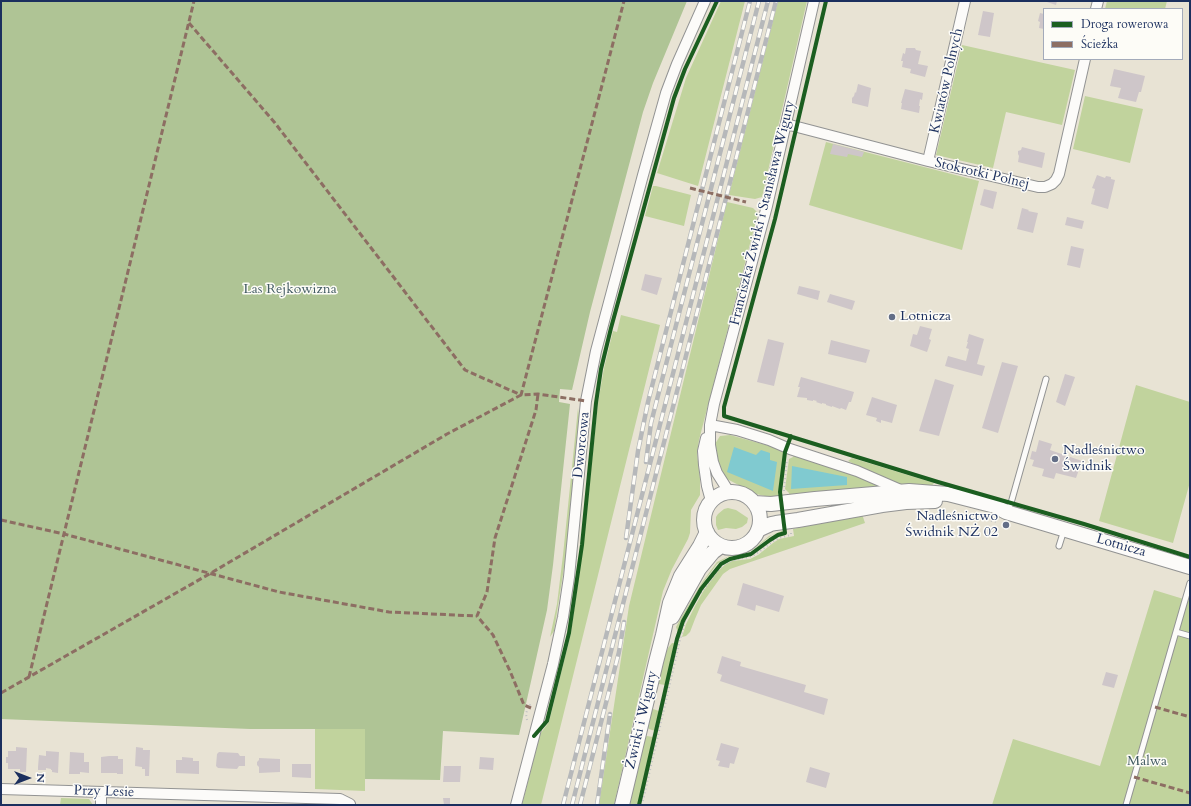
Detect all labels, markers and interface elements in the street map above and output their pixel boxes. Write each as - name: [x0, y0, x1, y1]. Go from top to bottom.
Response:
- legend: [1043, 8, 1183, 60]
- text: Droga rowerowa: [1081, 16, 1168, 32]
- street label: Kwiatów Polnych: [927, 27, 967, 135]
- text: Ścieżka: [1081, 36, 1118, 52]
- street label: Franciszka Żwirki i Stanisława Wigury: [727, 99, 799, 327]
- street label: Stokrotki Polnej: [933, 155, 1031, 193]
- park label: Las Rejkowizna: [243, 282, 337, 298]
- place label: Lotnicza: [900, 309, 951, 325]
- marker: Lotnicza: [887, 312, 897, 322]
- street label: Dworcowa: [570, 411, 594, 479]
- place label: Nadleśnictwo Świdnik: [1063, 443, 1145, 476]
- marker: Nadleśnictwo Świdnik: [1050, 454, 1060, 464]
- place label: Nadleśnictwo Świdnik NŻ 02: [905, 509, 998, 542]
- marker: Nadleśnictwo Świdnik NŻ 02: [1001, 520, 1011, 530]
- street label: Lotnicza: [1094, 531, 1148, 561]
- street label: Żwirki i Wigury: [623, 669, 661, 771]
- park label: Malwa: [1127, 754, 1167, 770]
- north arrow: [8, 758, 48, 798]
- text: N: [33, 773, 48, 783]
- street label: Przy Lesie: [73, 783, 135, 801]

